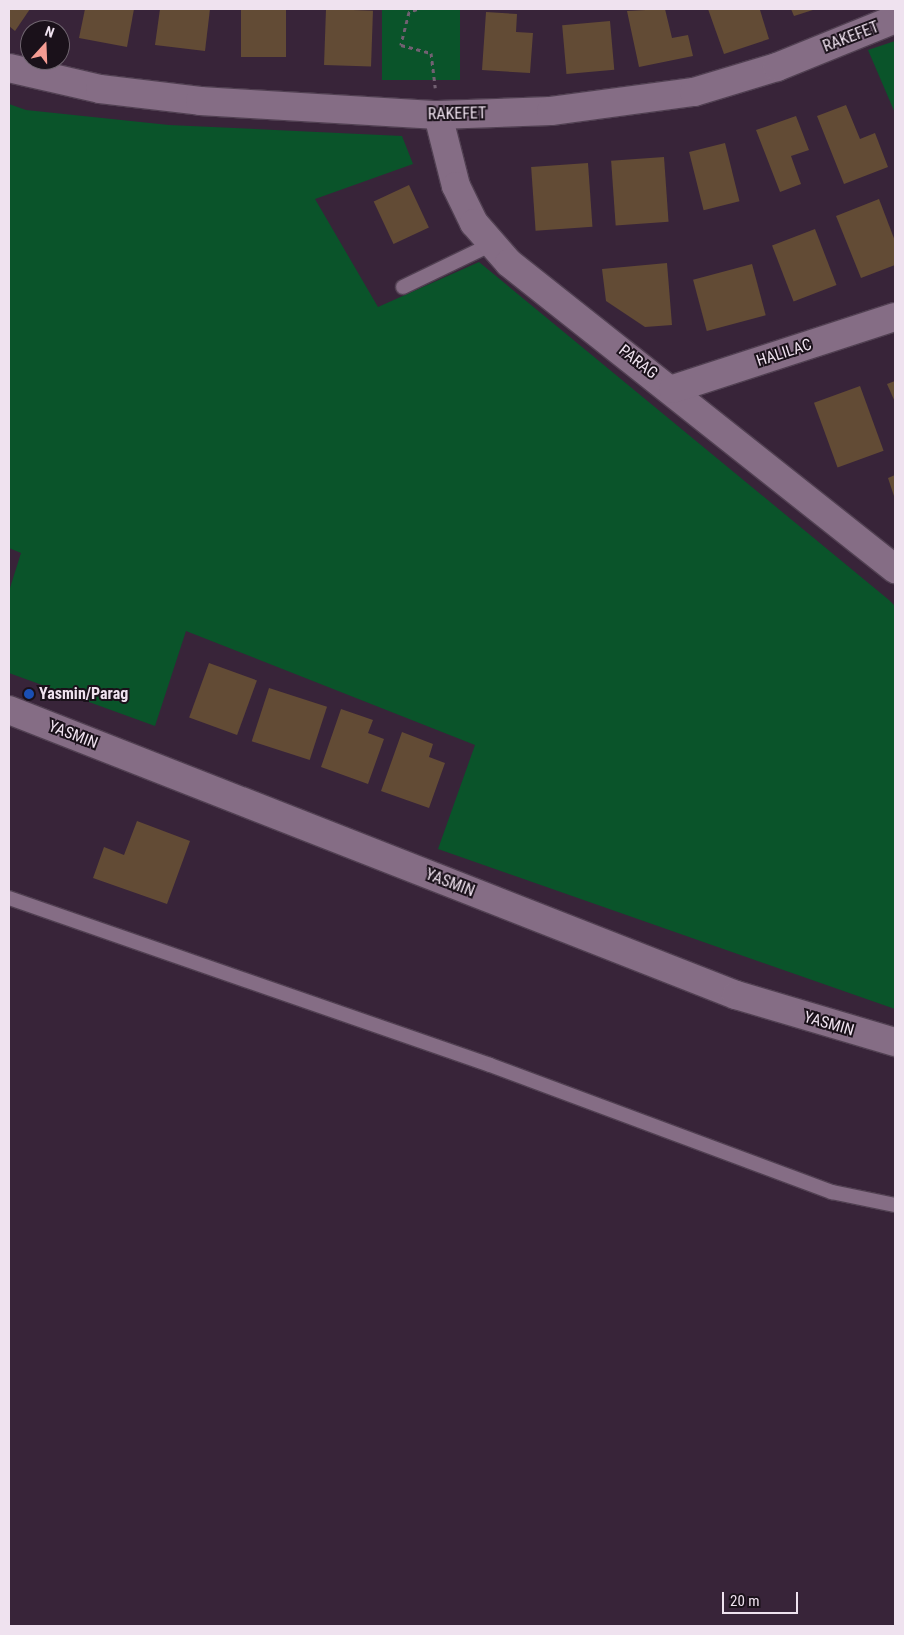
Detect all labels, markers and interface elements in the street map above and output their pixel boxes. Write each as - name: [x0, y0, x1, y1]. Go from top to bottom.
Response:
- street label: RAKEFET: [820, 18, 882, 56]
- north arrow: [20, 20, 70, 70]
- text: N: [43, 23, 57, 41]
- street label: RAKEFET: [428, 104, 486, 124]
- street label: HALILAC: [754, 335, 814, 371]
- street label: PARAG: [615, 341, 661, 383]
- place label: Yasmin/Parag: [39, 684, 128, 704]
- marker: Yasmin/Parag: [23, 688, 35, 700]
- street label: YASMIN: [46, 717, 100, 753]
- street label: YASMIN: [423, 865, 477, 901]
- street label: YASMIN: [802, 1008, 856, 1040]
- scale bar: [724, 1582, 800, 1614]
- text: 20 m: [730, 1592, 760, 1610]

